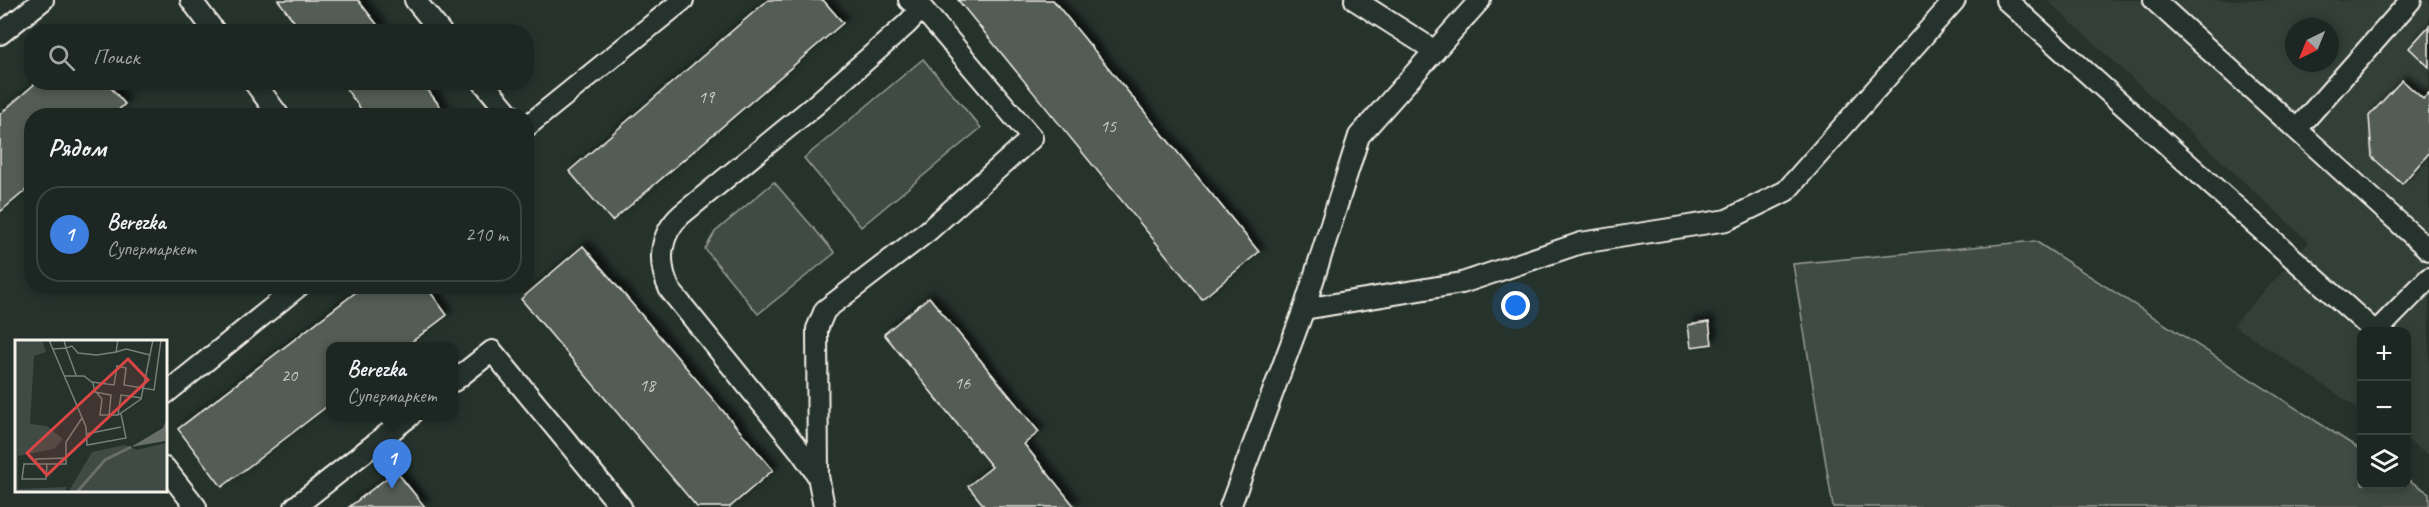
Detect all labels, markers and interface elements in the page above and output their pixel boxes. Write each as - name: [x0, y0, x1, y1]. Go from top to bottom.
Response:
- north arrow: [2285, 18, 2339, 72]
- search box: [24, 24, 534, 90]
- icon: search: [45, 41, 78, 74]
- text: Поиск: [93, 43, 139, 71]
- house number: 19: [698, 86, 716, 108]
- house number: 15: [1100, 115, 1117, 137]
- text: Рядом: [48, 131, 106, 164]
- text: Berezka: [107, 208, 166, 236]
- text: 1: [65, 222, 74, 247]
- text: 210 m: [465, 222, 508, 247]
- text: Супермаркет: [107, 236, 196, 261]
- your location: [1501, 291, 1530, 320]
- map controls: [2357, 327, 2411, 489]
- button: +: [2357, 327, 2411, 381]
- inset map: [15, 340, 166, 492]
- popup: [326, 342, 458, 420]
- text: Berezka: [347, 355, 406, 383]
- house number: 20: [281, 364, 299, 386]
- house number: 16: [954, 372, 971, 394]
- house number: 18: [639, 374, 657, 396]
- button: −: [2357, 381, 2411, 435]
- text: Супермаркет: [347, 383, 437, 408]
- button: layers: [2357, 435, 2411, 489]
- pin: 1: [372, 440, 412, 489]

